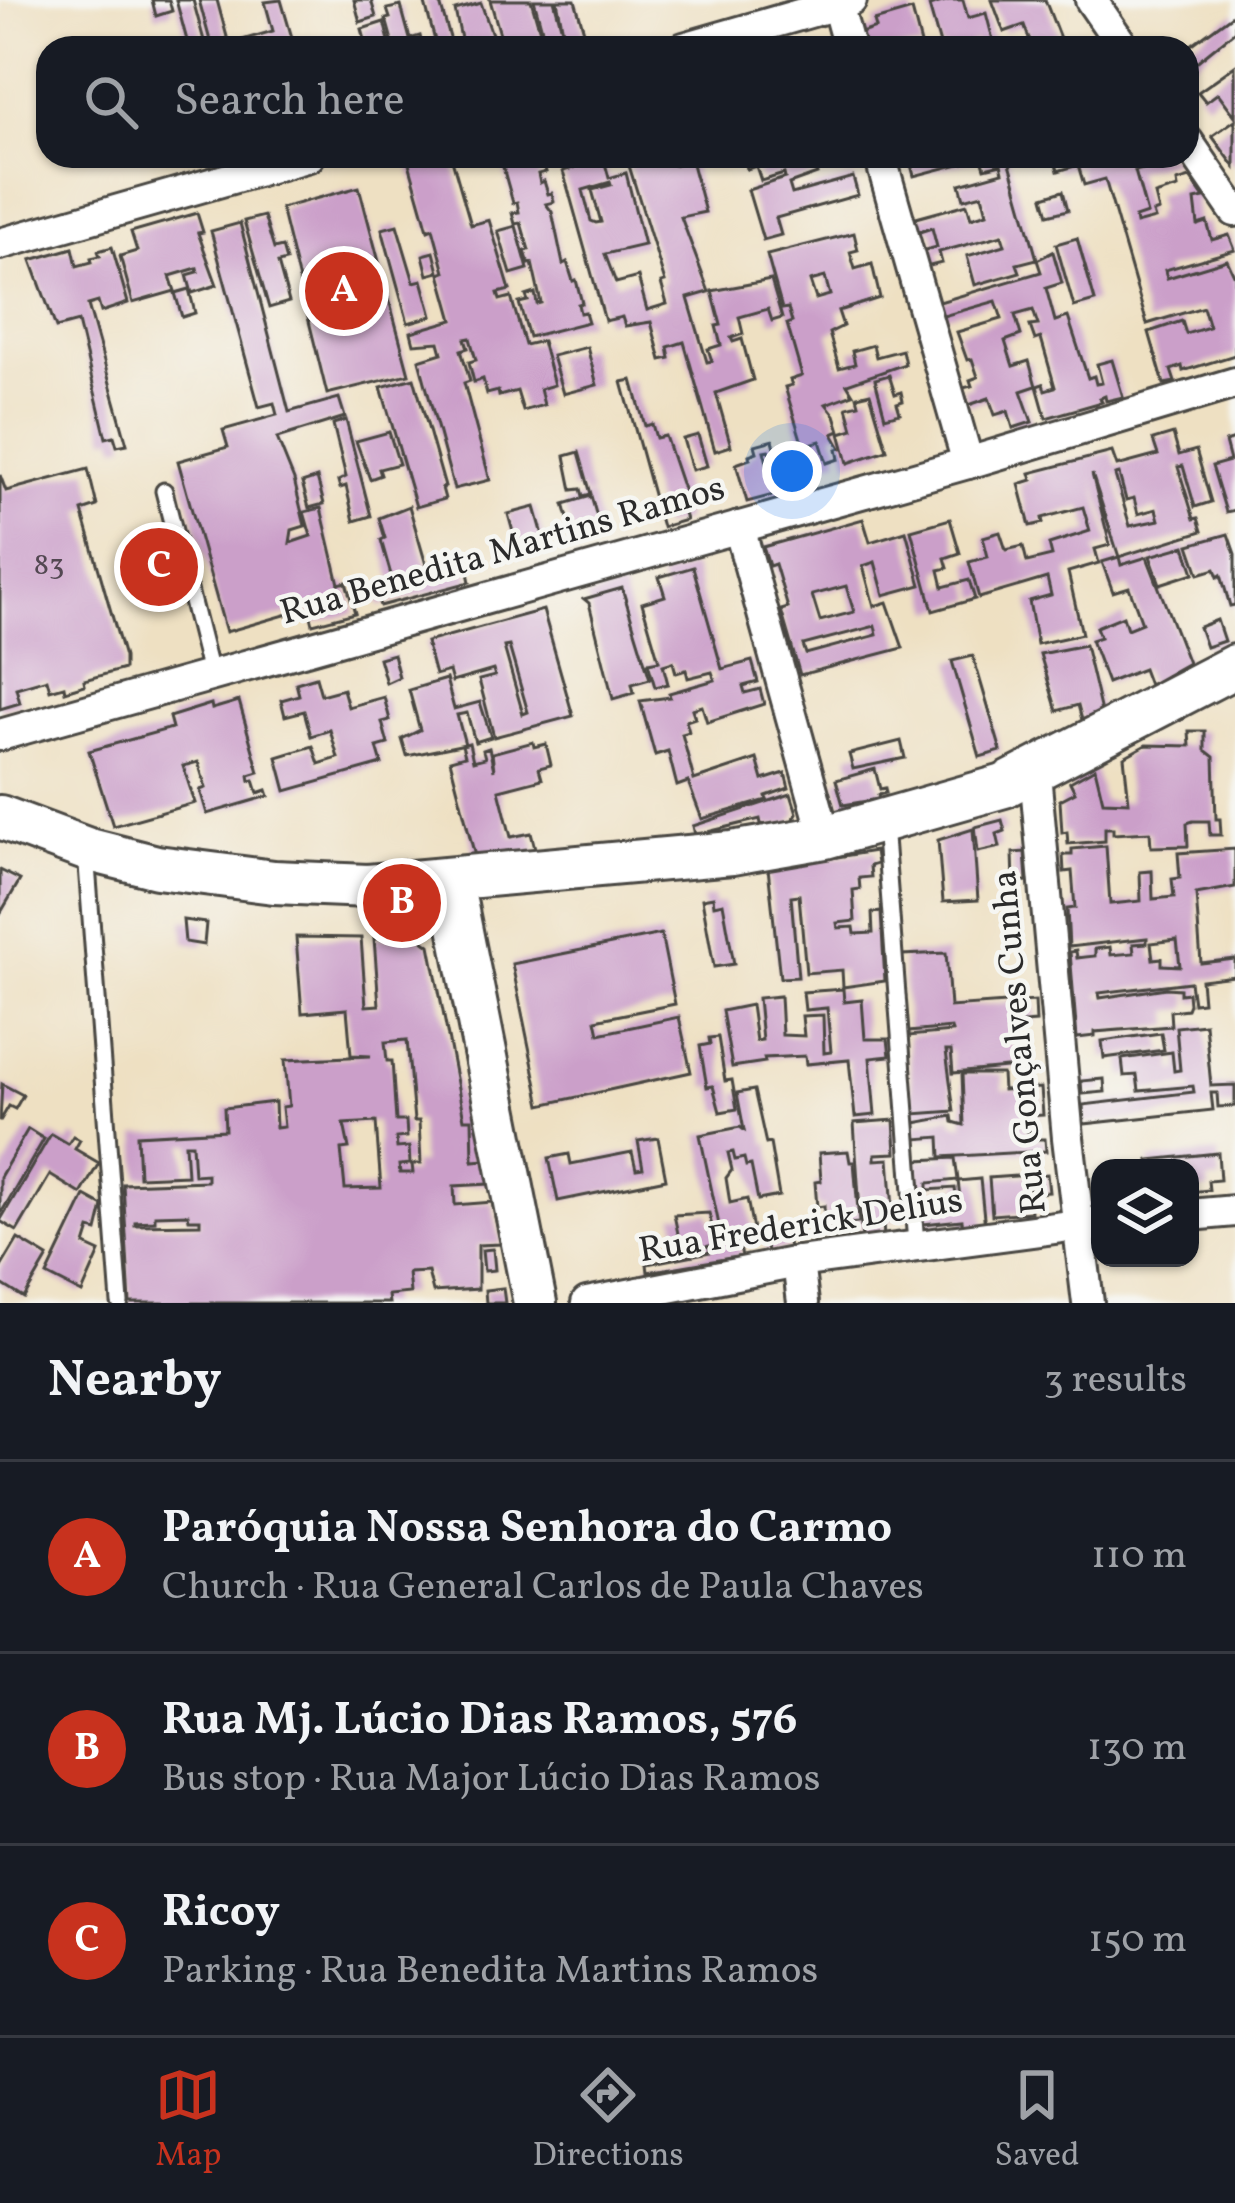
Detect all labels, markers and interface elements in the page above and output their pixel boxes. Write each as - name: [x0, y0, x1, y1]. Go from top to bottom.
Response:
- search box: [36, 36, 1199, 168]
- icon: search: [78, 69, 144, 135]
- text: Search here: [174, 71, 405, 134]
- pin: A: [305, 246, 383, 336]
- your location: [762, 441, 822, 501]
- street label: Rua Benedita Martins Ramos: [275, 465, 731, 639]
- pin: C: [120, 522, 198, 612]
- house number: 83: [34, 545, 64, 587]
- pin: B: [363, 858, 441, 948]
- street label: Rua Gonçalves Cunha: [981, 868, 1061, 1216]
- map controls: [1091, 1159, 1199, 1267]
- button: layers: [1091, 1159, 1199, 1267]
- street label: Rua Frederick Delius: [635, 1177, 967, 1277]
- text: Nearby: [48, 1346, 222, 1417]
- text: 3 results: [1044, 1354, 1187, 1408]
- text: Paróquia Nossa Senhora do Carmo: [162, 1498, 892, 1561]
- text: A: [73, 1530, 101, 1584]
- text: 110 m: [1091, 1530, 1187, 1584]
- text: Church · Rua General Carlos de Paula Chaves: [162, 1561, 924, 1615]
- text: Rua Mj. Lúcio Dias Ramos, 576: [162, 1690, 797, 1753]
- text: B: [74, 1722, 100, 1776]
- text: 130 m: [1087, 1722, 1187, 1776]
- text: Bus stop · Rua Major Lúcio Dias Ramos: [162, 1753, 820, 1807]
- text: Ricoy: [162, 1882, 280, 1945]
- text: C: [74, 1914, 100, 1968]
- text: 150 m: [1088, 1914, 1187, 1968]
- text: Parking · Rua Benedita Martins Ramos: [162, 1945, 818, 1999]
- tab: Map: [155, 2062, 222, 2180]
- tab: Directions: [532, 2062, 684, 2180]
- tab: Saved: [995, 2062, 1080, 2180]

